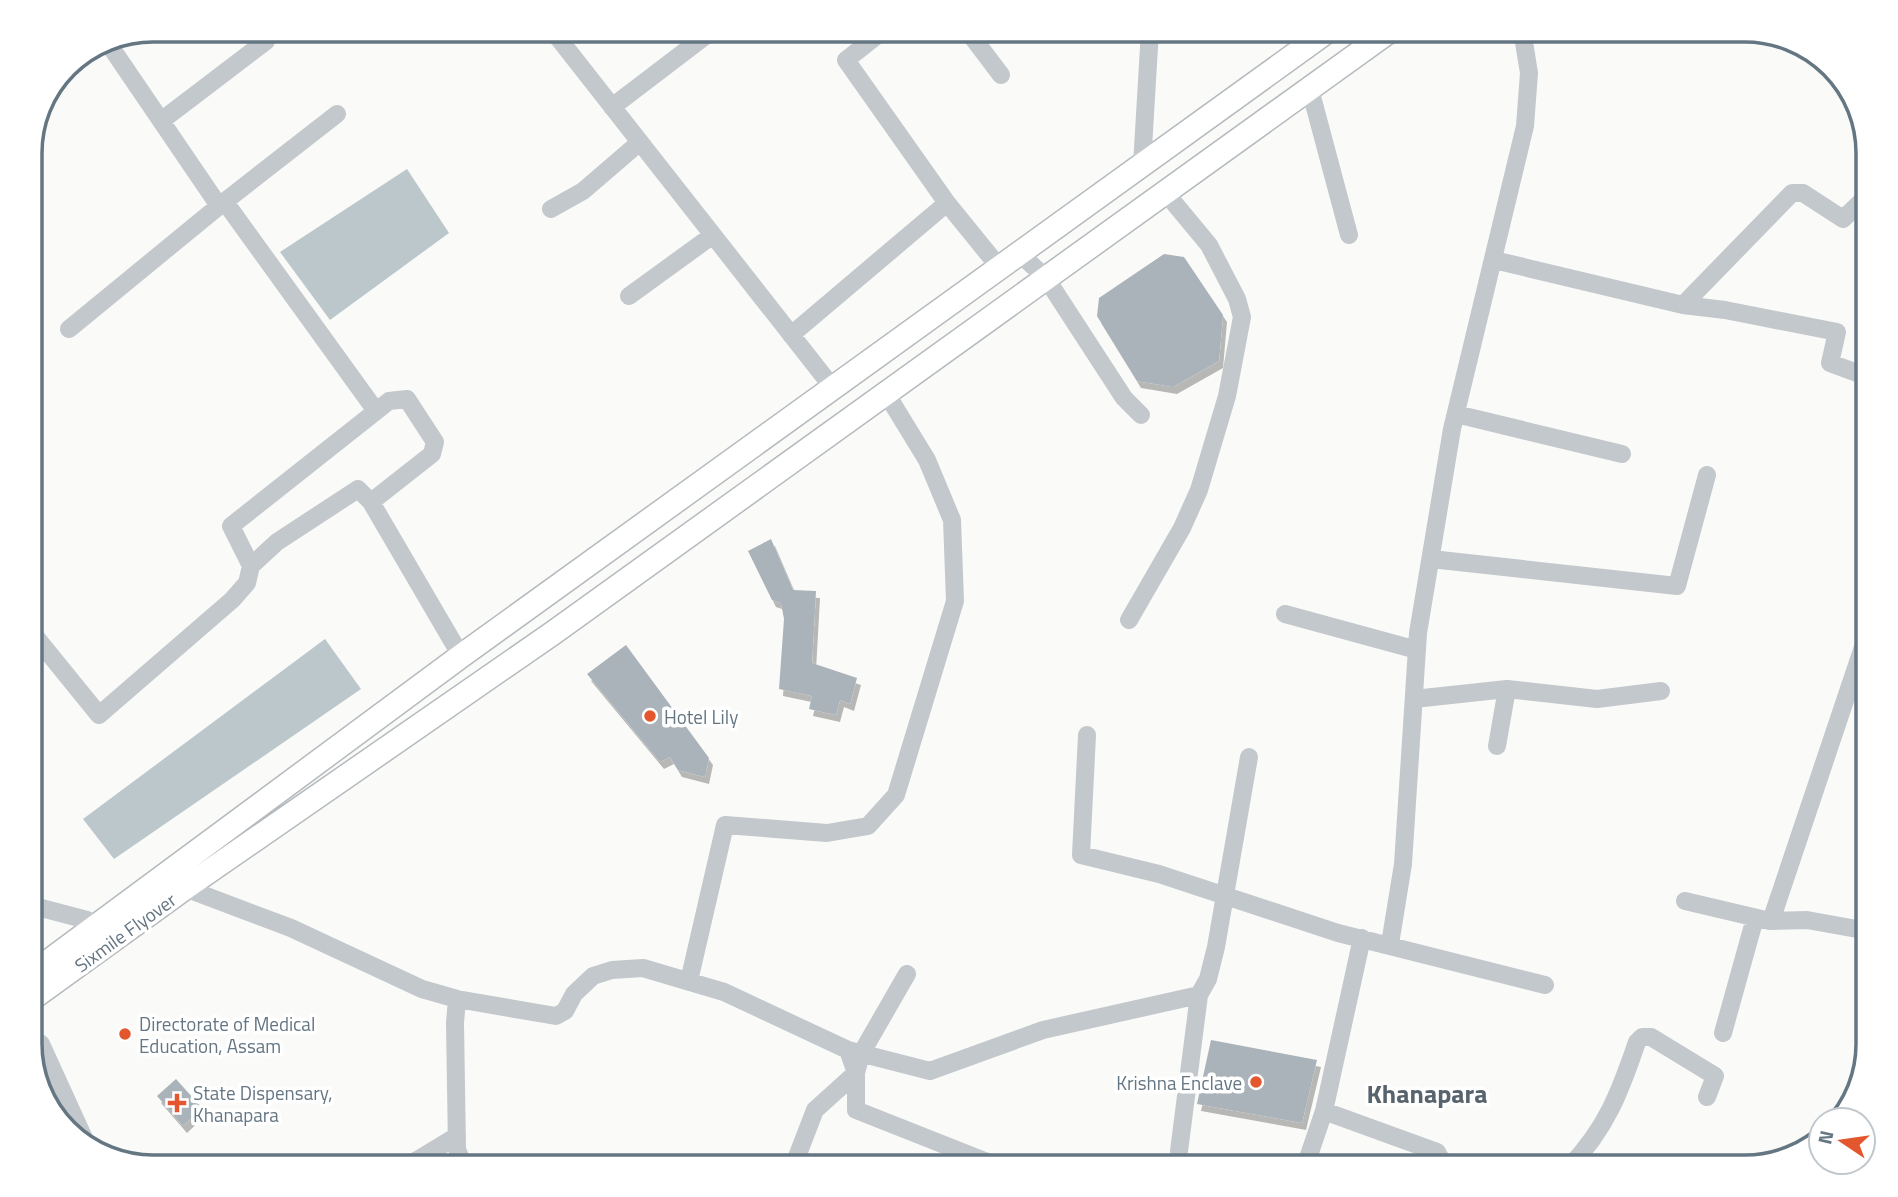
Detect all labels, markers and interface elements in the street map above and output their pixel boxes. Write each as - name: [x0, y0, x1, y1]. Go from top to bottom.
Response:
- place label: Hotel Lily: [664, 702, 738, 731]
- marker: Hotel Lily: [642, 708, 658, 724]
- street label: Sixmile Flyover: [68, 885, 182, 979]
- place label: Directorate of Medical Education, Assam: [139, 1009, 315, 1060]
- marker: Directorate of Medical Education, Assam: [117, 1026, 133, 1042]
- place label: Krishna Enclave: [1116, 1068, 1242, 1097]
- marker: Krishna Enclave: [1248, 1074, 1264, 1090]
- district label: Khanapara: [1366, 1074, 1488, 1113]
- place label: State Dispensary, Khanapara: [193, 1078, 332, 1129]
- marker: State Dispensary, Khanapara: [167, 1093, 187, 1113]
- north arrow: [1807, 1106, 1877, 1176]
- text: N: [1809, 1127, 1841, 1147]

